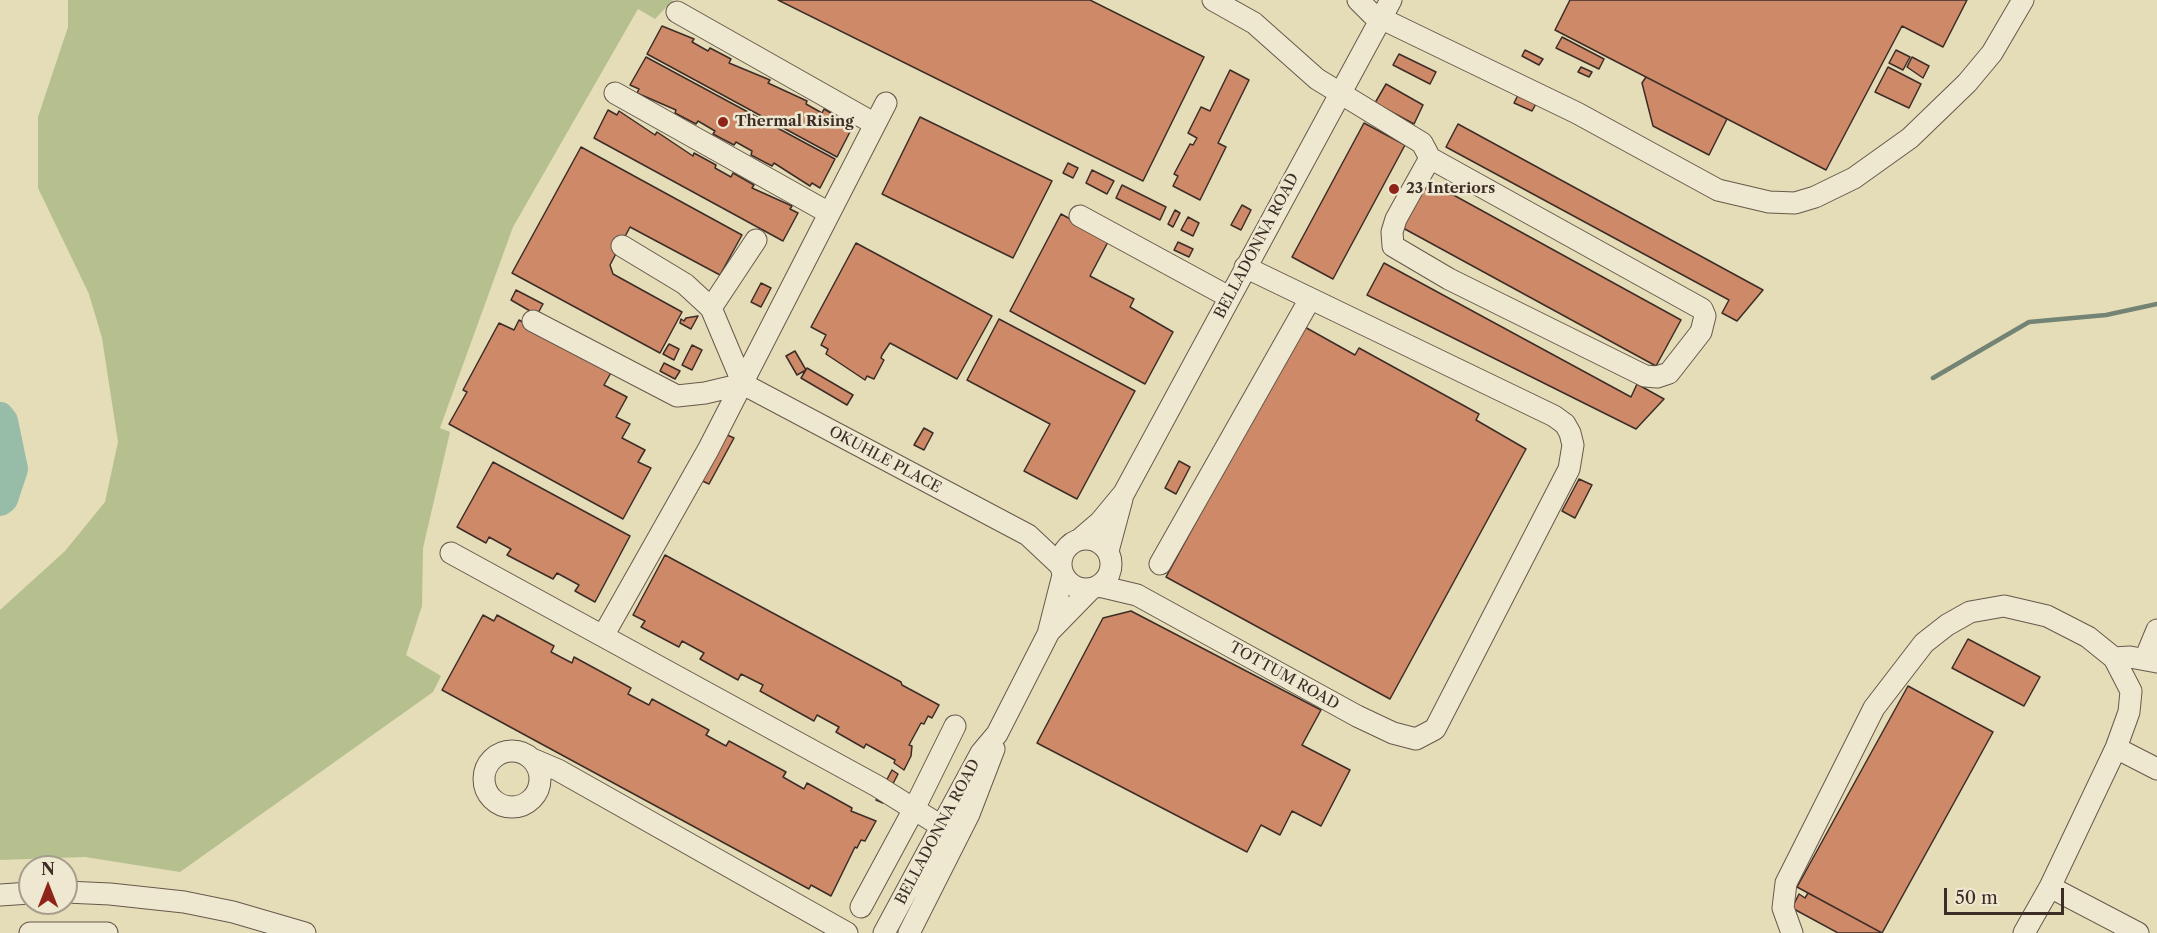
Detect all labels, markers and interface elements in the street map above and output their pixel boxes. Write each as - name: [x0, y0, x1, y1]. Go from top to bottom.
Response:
- place label: Thermal Rising: [735, 113, 854, 131]
- marker: Thermal Rising: [716, 115, 730, 129]
- street label: BELLADONNA ROAD: [1211, 170, 1303, 322]
- place label: 23 Interiors: [1406, 180, 1495, 198]
- marker: 23 Interiors: [1387, 182, 1401, 196]
- street label: OKUHLE PLACE: [826, 423, 944, 497]
- street label: TOTTUM ROAD: [1226, 638, 1342, 714]
- street label: BELLADONNA ROAD: [892, 756, 984, 908]
- north arrow: [18, 855, 78, 915]
- text: N: [41, 859, 55, 879]
- scale bar: [1947, 876, 2067, 914]
- text: 50 m: [1955, 887, 1998, 909]

